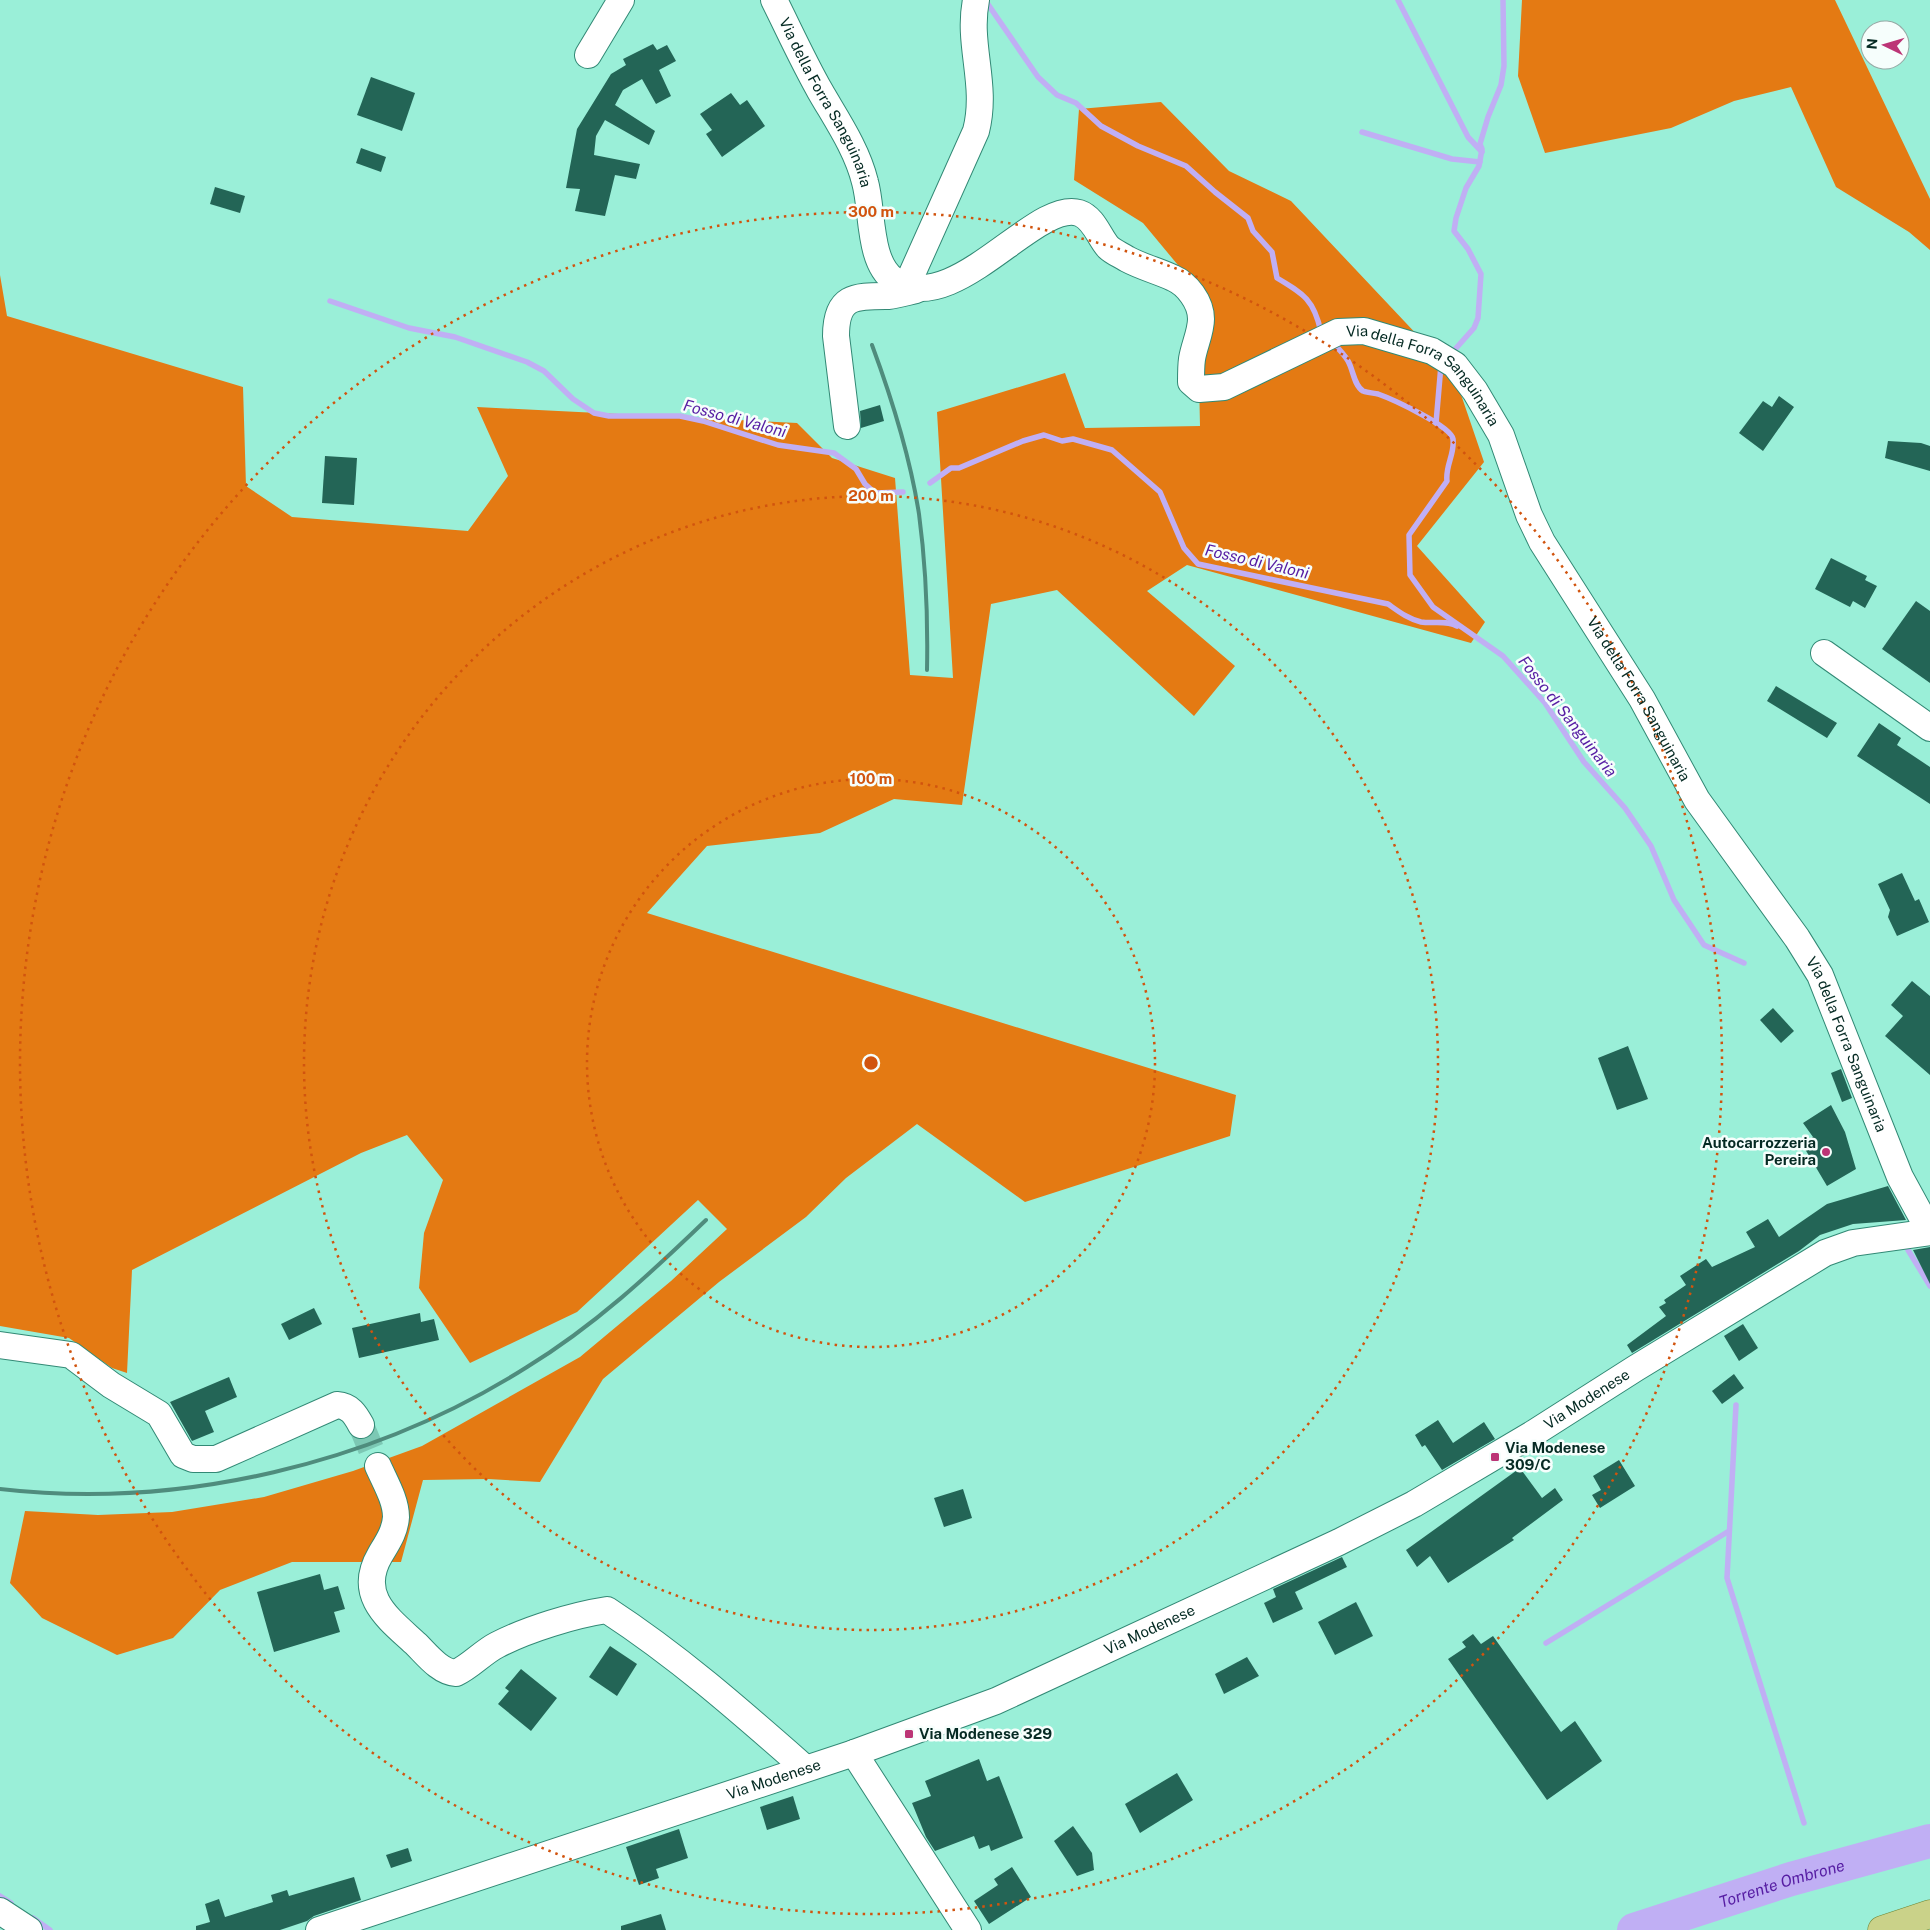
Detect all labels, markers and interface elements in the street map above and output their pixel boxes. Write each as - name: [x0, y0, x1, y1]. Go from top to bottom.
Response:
- street label: Via della Forra Sanguinaria: [776, 15, 875, 189]
- north arrow: [1860, 20, 1910, 70]
- text: N: [1864, 38, 1880, 50]
- text: 300 m: [848, 203, 894, 220]
- street label: Via della Forra Sanguinaria: [1346, 322, 1503, 429]
- water label: Fosso di Valoni: [681, 396, 789, 441]
- text: 200 m: [848, 487, 894, 504]
- water label: Fosso di Valoni: [1203, 540, 1311, 583]
- street label: Via della Forra Sanguinaria: [1584, 614, 1694, 784]
- water label: Fosso di Sanguinaria: [1514, 652, 1621, 781]
- text: 100 m: [850, 770, 892, 787]
- street label: Via della Forra Sanguinaria: [1803, 954, 1890, 1134]
- centre of rings: [862, 1054, 880, 1072]
- place label: Autocarrozzeria Pereira: [1702, 1134, 1816, 1168]
- marker: Autocarrozzeria Pereira: [1820, 1146, 1832, 1158]
- street label: Via Modenese: [1541, 1365, 1633, 1432]
- place label: Via Modenese 309/C: [1505, 1439, 1605, 1473]
- marker: Via Modenese 309/C: [1489, 1451, 1501, 1463]
- street label: Via Modenese: [1101, 1601, 1197, 1658]
- place label: Via Modenese 329: [919, 1725, 1052, 1742]
- marker: Via Modenese 329: [903, 1728, 915, 1740]
- street label: Via Modenese: [724, 1756, 823, 1803]
- water label: Torrente Ombrone: [1717, 1856, 1847, 1912]

